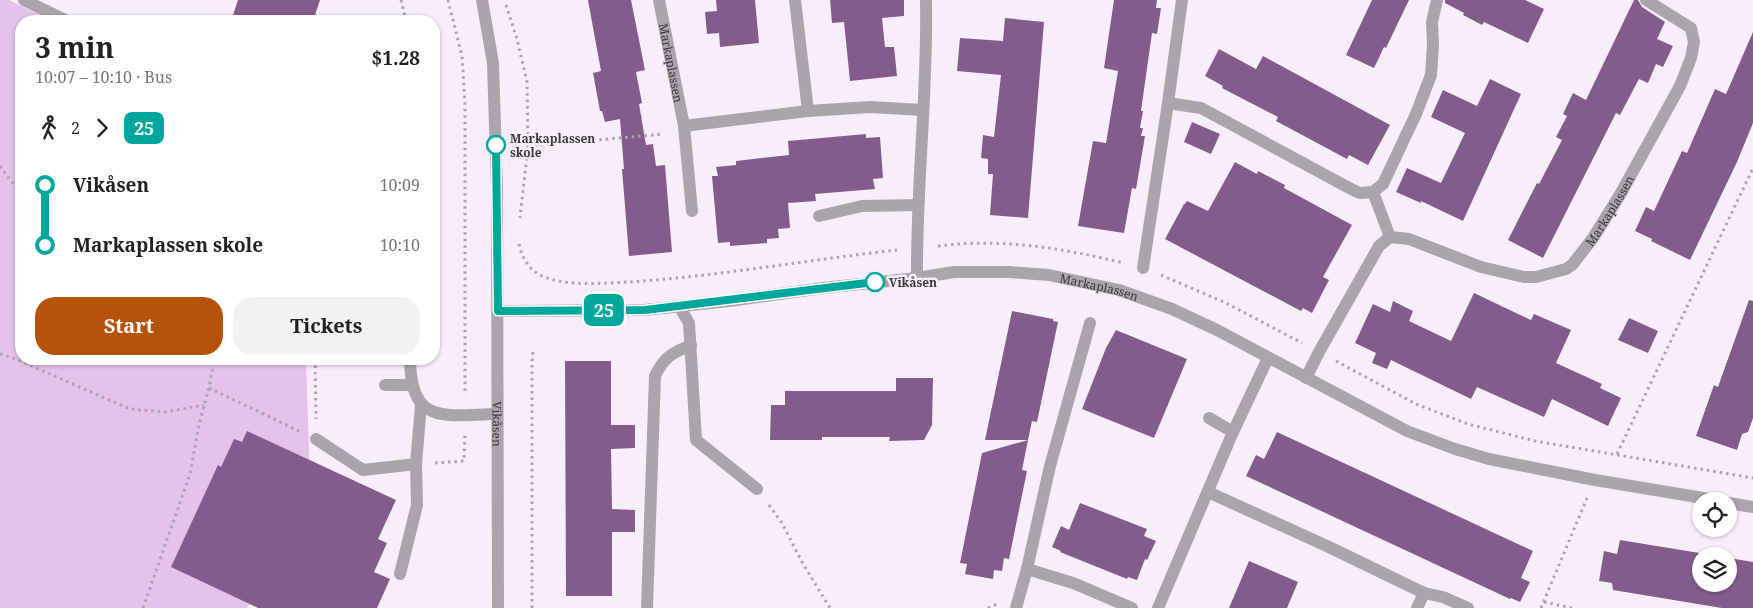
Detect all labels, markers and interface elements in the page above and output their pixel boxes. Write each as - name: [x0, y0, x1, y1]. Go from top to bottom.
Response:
- street label: Markaplassen: [655, 22, 688, 104]
- text: 3 min: [35, 28, 114, 66]
- text: $1.28: [371, 45, 420, 71]
- text: 10:07 – 10:10 · Bus: [35, 66, 172, 88]
- icon: walk: [35, 114, 63, 142]
- icon: forward: [88, 114, 116, 142]
- text: 25: [134, 116, 154, 140]
- text: 2: [71, 117, 80, 139]
- place label: Markaplassen skole: [510, 130, 595, 161]
- marker: Markaplassen skole: [486, 135, 506, 155]
- text: Vikåsen: [73, 172, 149, 198]
- street label: Markaplassen: [1581, 172, 1638, 250]
- text: 10:09: [380, 174, 420, 196]
- text: Markaplassen skole: [73, 232, 263, 258]
- text: 10:10: [380, 234, 420, 256]
- street label: Markaplassen: [1058, 269, 1141, 305]
- marker: Vikåsen: [865, 272, 885, 292]
- place label: Vikåsen: [889, 274, 937, 291]
- line badge: 25: [582, 294, 626, 326]
- button: Start: [35, 297, 223, 355]
- button: Tickets: [233, 297, 420, 355]
- text: 25: [594, 298, 614, 322]
- street label: Vikåsen: [489, 401, 506, 447]
- map controls: [1692, 492, 1737, 592]
- button: locate: [1692, 492, 1737, 537]
- button: layers: [1692, 547, 1737, 592]

